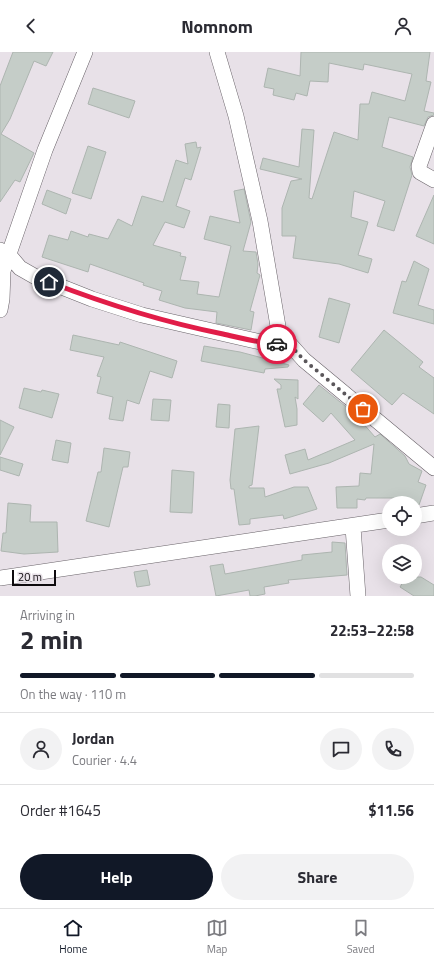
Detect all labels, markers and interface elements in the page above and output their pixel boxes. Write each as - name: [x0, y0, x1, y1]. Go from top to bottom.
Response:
- text: Nomnom: [181, 13, 253, 40]
- icon: back: [20, 15, 42, 37]
- icon: person: [392, 15, 414, 37]
- pin: [32, 265, 66, 299]
- icon: home: [38, 271, 60, 293]
- courier: [257, 324, 297, 364]
- icon: car: [266, 333, 288, 355]
- pin: [346, 392, 380, 426]
- icon: bag: [352, 398, 374, 420]
- map controls: [382, 496, 422, 584]
- button: locate: [382, 496, 422, 536]
- button: layers: [382, 544, 422, 584]
- scale bar: [12, 568, 56, 587]
- text: 20 m: [18, 569, 42, 585]
- text: Arriving in: [20, 605, 75, 625]
- text: 22:53–22:58: [330, 619, 414, 642]
- text: 2 min: [20, 620, 83, 659]
- text: On the way · 110 m: [20, 684, 126, 704]
- text: Jordan: [72, 727, 114, 750]
- button: person: [20, 728, 62, 770]
- button: chat: [320, 728, 362, 770]
- button: phone: [372, 728, 414, 770]
- text: Courier · 4.4: [72, 750, 137, 770]
- text: Order #1645: [20, 799, 101, 822]
- text: $11.56: [368, 799, 414, 822]
- button: Help: [20, 854, 213, 900]
- button: Share: [221, 854, 414, 900]
- tab: Home: [59, 917, 87, 957]
- tab: Map: [206, 917, 228, 957]
- tab: Saved: [347, 917, 375, 957]

